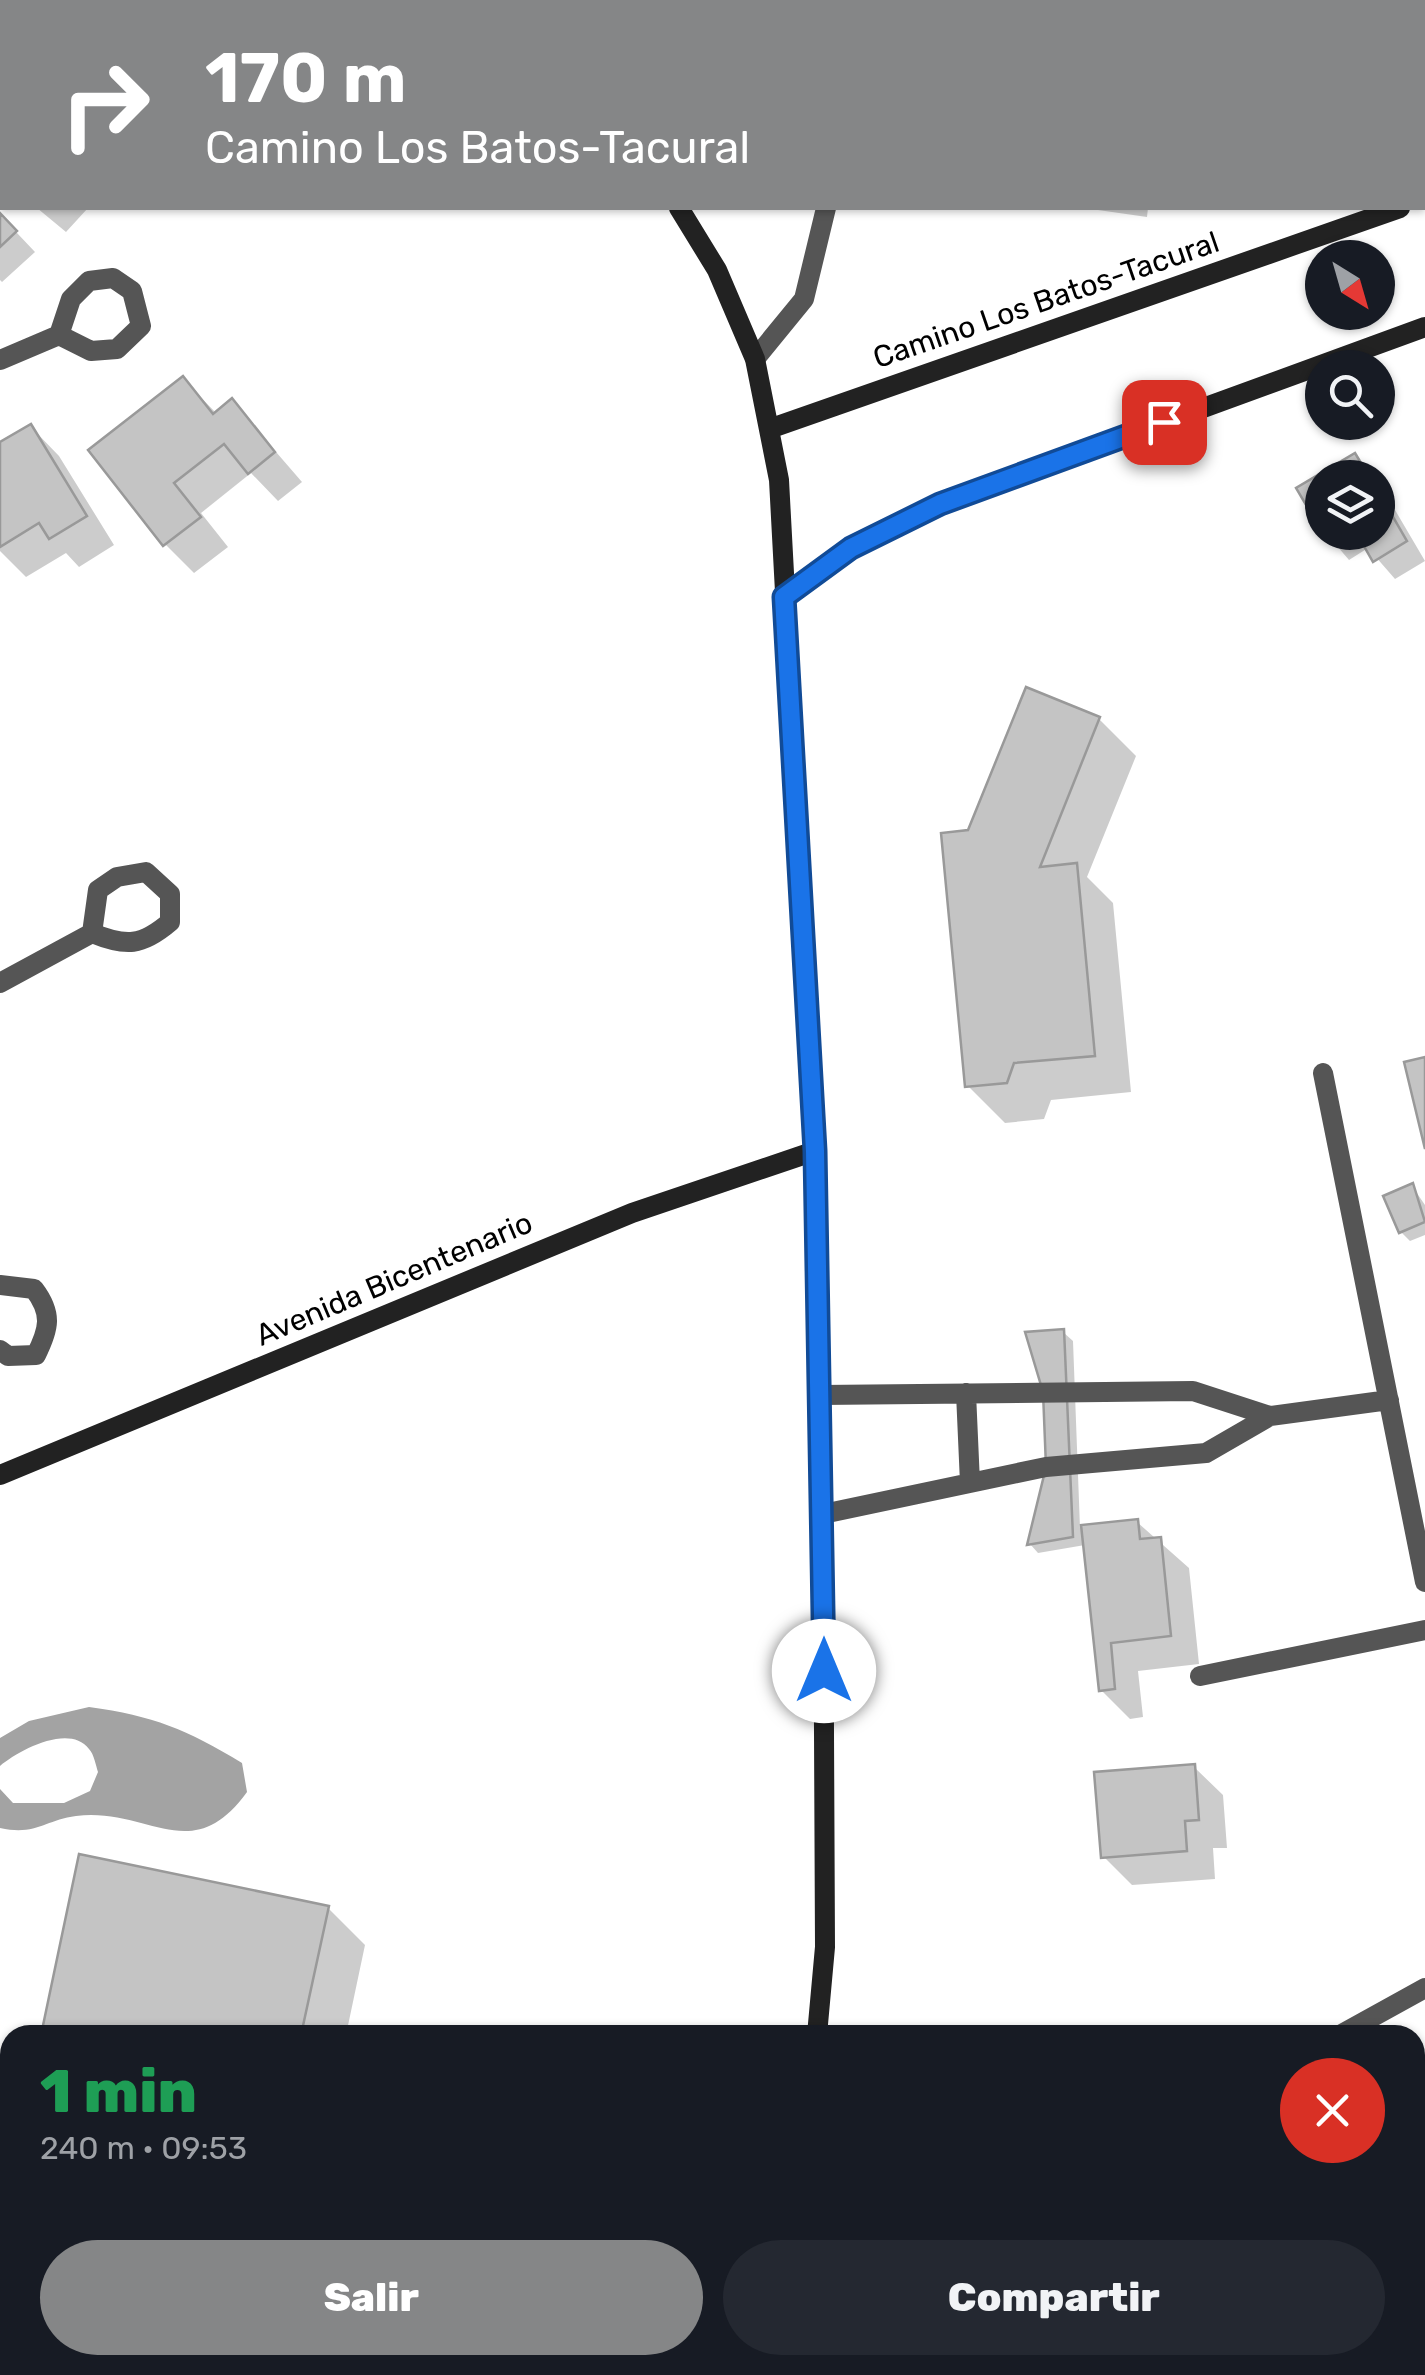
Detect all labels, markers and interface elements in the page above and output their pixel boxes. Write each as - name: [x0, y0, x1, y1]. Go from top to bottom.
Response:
- text: 170 m: [205, 37, 407, 120]
- icon: right: [40, 40, 170, 170]
- text: Camino Los Batos-Tacural: [205, 121, 750, 174]
- street label: Camino Los Batos-Tacural: [868, 224, 1224, 376]
- north arrow: [1305, 240, 1395, 330]
- map controls: [1305, 240, 1395, 550]
- button: search: [1305, 350, 1395, 440]
- pin: [1122, 380, 1207, 465]
- icon: arrive: [1137, 395, 1192, 450]
- button: layers: [1305, 460, 1395, 550]
- street label: Avenida Bicentenario: [250, 1204, 538, 1354]
- position arrow: [772, 1619, 876, 1723]
- text: 1 min: [40, 2056, 197, 2127]
- button: close: [1280, 2058, 1385, 2163]
- text: 240 m · 09:53: [40, 2129, 247, 2167]
- button: Salir: [40, 2240, 703, 2355]
- button: Compartir: [723, 2240, 1385, 2355]

